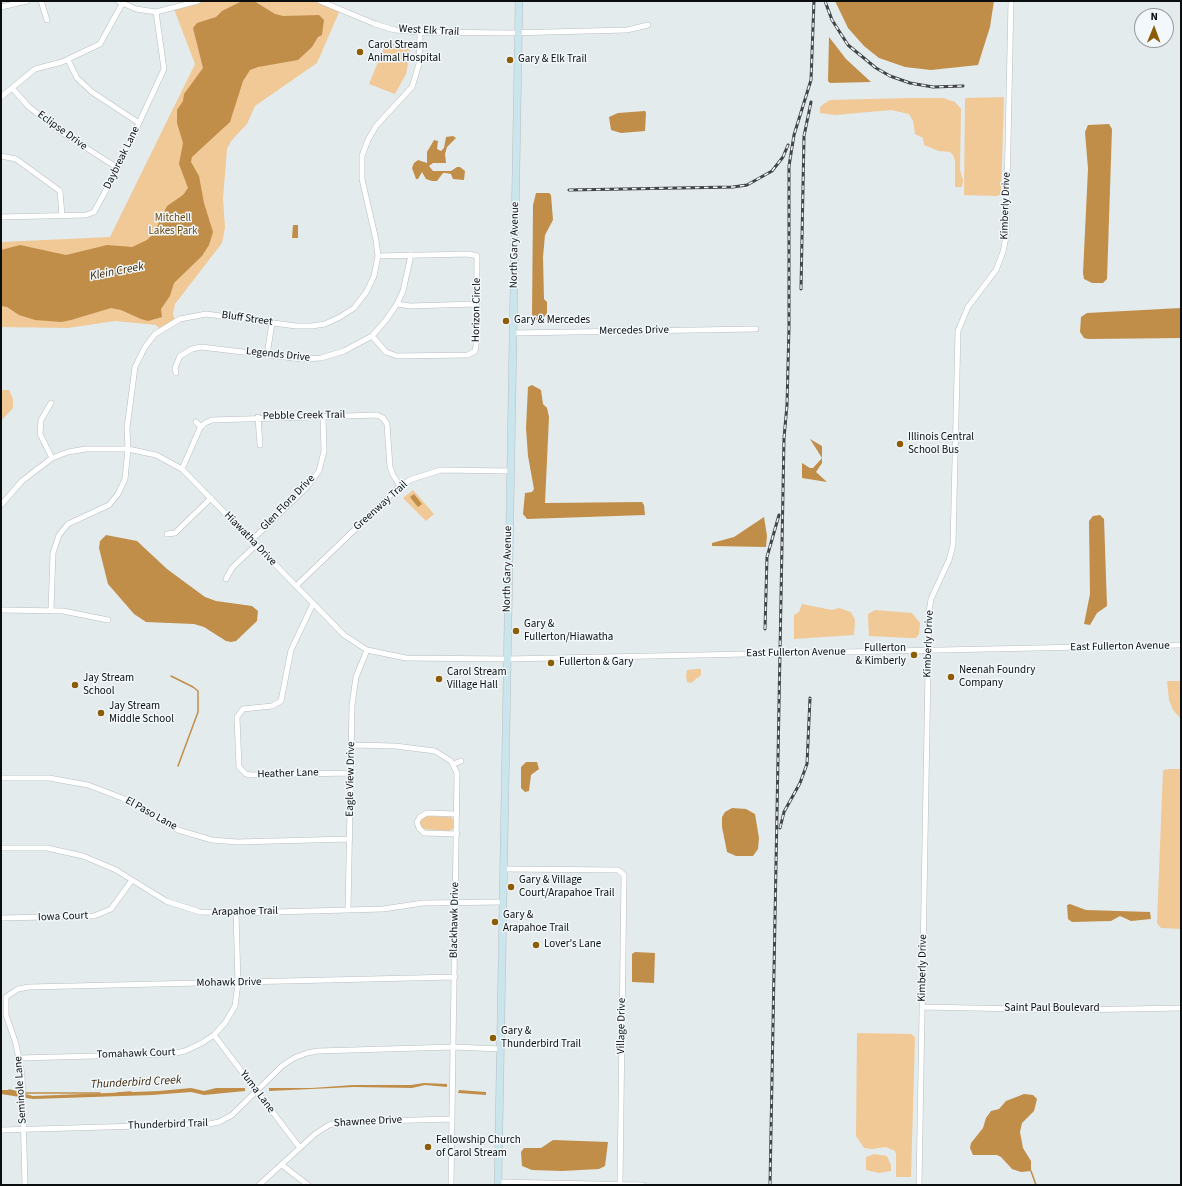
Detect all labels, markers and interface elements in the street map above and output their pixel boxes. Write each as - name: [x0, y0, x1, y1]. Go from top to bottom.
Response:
- north arrow: [1134, 8, 1174, 48]
- text: N: [1150, 9, 1158, 24]
- street label: West Elk Trail: [398, 23, 460, 39]
- place label: Carol Stream Animal Hospital: [368, 39, 441, 65]
- marker: Carol Stream Animal Hospital: [355, 47, 365, 57]
- place label: Gary & Elk Trail: [518, 53, 587, 67]
- marker: Gary & Elk Trail: [505, 55, 515, 65]
- street label: Eclipse Drive: [34, 108, 90, 154]
- street label: Daybreak Lane: [101, 125, 143, 191]
- street label: Kimberly Drive: [998, 172, 1014, 240]
- street label: North Gary Avenue: [508, 202, 522, 288]
- park label: Mitchell Lakes Park: [149, 212, 197, 238]
- water label: Klein Creek: [89, 260, 145, 284]
- street label: Horizon Circle: [470, 278, 484, 342]
- street label: Bluff Street: [221, 309, 273, 329]
- place label: Gary & Mercedes: [514, 314, 590, 328]
- marker: Gary & Mercedes: [501, 316, 511, 326]
- street label: Mercedes Drive: [599, 324, 669, 338]
- street label: Legends Drive: [245, 345, 311, 365]
- street label: Pebble Creek Trail: [263, 409, 345, 423]
- place label: Illinois Central School Bus: [908, 431, 974, 457]
- marker: Illinois Central School Bus: [895, 439, 905, 449]
- street label: Glen Flora Drive: [258, 472, 318, 534]
- street label: Greenway Trail: [351, 478, 411, 534]
- street label: Hiawatha Drive: [221, 509, 279, 569]
- street label: North Gary Avenue: [501, 526, 515, 612]
- street label: Kimberly Drive: [921, 610, 937, 678]
- place label: Gary & Fullerton/Hiawatha: [524, 618, 613, 644]
- marker: Gary & Fullerton/Hiawatha: [511, 626, 521, 636]
- street label: East Fullerton Avenue: [1070, 640, 1170, 654]
- place label: Fullerton & Kimberly: [856, 642, 906, 668]
- street label: East Fullerton Avenue: [746, 646, 846, 660]
- marker: Fullerton & Kimberly: [909, 650, 919, 660]
- place label: Fullerton & Gary: [559, 656, 633, 670]
- marker: Fullerton & Gary: [546, 658, 556, 668]
- place label: Neenah Foundry Company: [959, 664, 1035, 690]
- place label: Carol Stream Village Hall: [447, 666, 507, 692]
- place label: Jay Stream School: [83, 672, 134, 698]
- marker: Neenah Foundry Company: [946, 672, 956, 682]
- marker: Carol Stream Village Hall: [434, 674, 444, 684]
- marker: Jay Stream School: [70, 680, 80, 690]
- place label: Jay Stream Middle School: [109, 700, 174, 726]
- marker: Jay Stream Middle School: [96, 708, 106, 718]
- street label: Eagle View Drive: [344, 741, 358, 817]
- street label: Heather Lane: [257, 766, 319, 782]
- street label: El Paso Lane: [123, 794, 179, 834]
- place label: Gary & Village Court/Arapahoe Trail: [519, 874, 614, 900]
- street label: Blackhawk Drive: [448, 882, 462, 958]
- marker: Gary & Village Court/Arapahoe Trail: [506, 882, 516, 892]
- street label: Arapahoe Trail: [212, 905, 278, 919]
- place label: Gary & Arapahoe Trail: [503, 909, 569, 935]
- street label: Iowa Court: [38, 910, 88, 924]
- marker: Gary & Arapahoe Trail: [490, 917, 500, 927]
- street label: Kimberly Drive: [916, 934, 930, 1002]
- place label: Lover's Lane: [544, 938, 601, 952]
- marker: Lover's Lane: [531, 940, 541, 950]
- street label: Mohawk Drive: [196, 976, 262, 990]
- street label: Village Drive: [615, 998, 629, 1054]
- street label: Saint Paul Boulevard: [1004, 1002, 1100, 1016]
- place label: Gary & Thunderbird Trail: [501, 1025, 581, 1051]
- marker: Gary & Thunderbird Trail: [488, 1033, 498, 1043]
- street label: Tomahawk Court: [96, 1046, 176, 1062]
- street label: Seminole Lane: [12, 1056, 30, 1124]
- street label: Yuma Lane: [237, 1068, 277, 1116]
- water label: Thunderbird Creek: [90, 1073, 182, 1093]
- street label: Shawnee Drive: [334, 1114, 402, 1130]
- street label: Thunderbird Trail: [128, 1117, 208, 1133]
- place label: Fellowship Church of Carol Stream: [436, 1134, 521, 1160]
- marker: Fellowship Church of Carol Stream: [423, 1142, 433, 1152]

